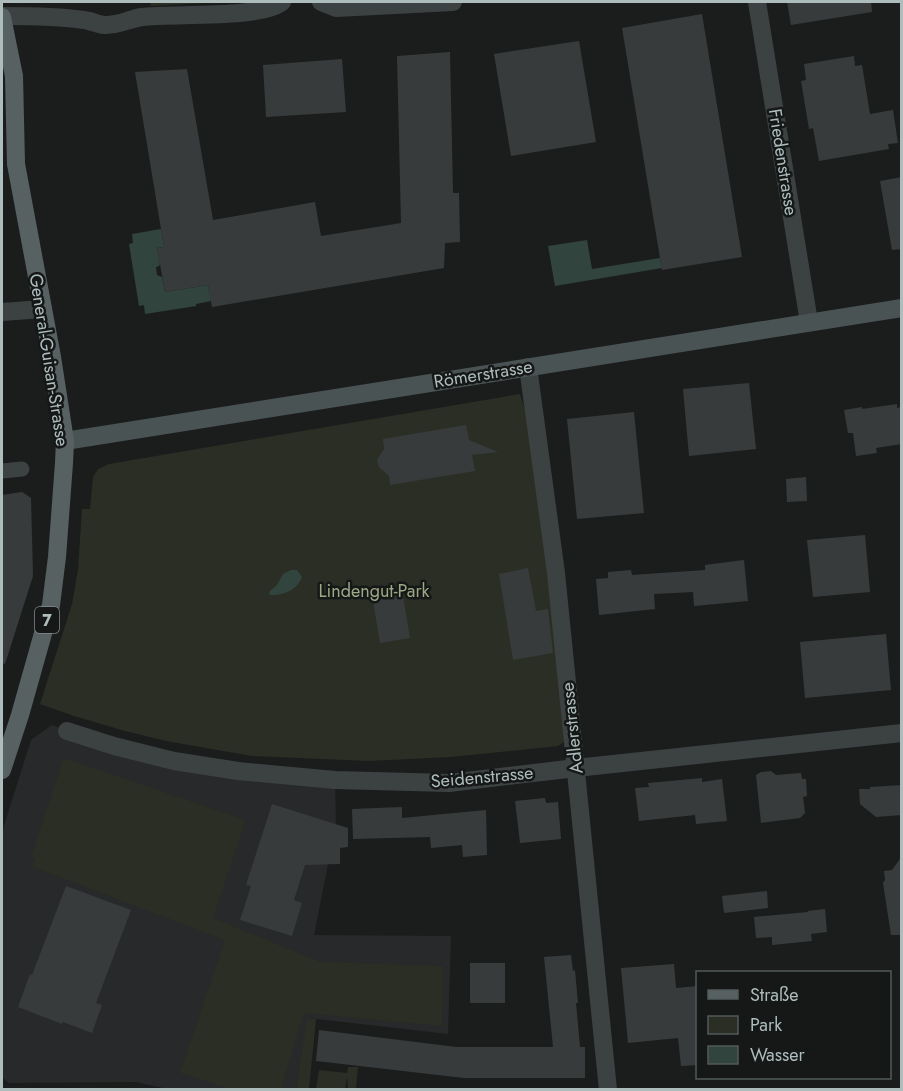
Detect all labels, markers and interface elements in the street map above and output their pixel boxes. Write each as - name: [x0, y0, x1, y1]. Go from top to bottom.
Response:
- street label: Friedenstrasse: [762, 107, 804, 217]
- street label: General-Guisan-Strasse: [22, 272, 76, 448]
- street label: Römerstrasse: [432, 353, 534, 395]
- park label: Lindengut-Park: [318, 578, 430, 604]
- road number: 7: [35, 607, 59, 633]
- street label: Adlerstrasse: [554, 681, 590, 775]
- street label: Seidenstrasse: [430, 760, 534, 794]
- legend: [696, 971, 891, 1079]
- text: Straße: [750, 982, 798, 1008]
- text: Park: [750, 1012, 782, 1038]
- text: Wasser: [750, 1042, 805, 1068]

